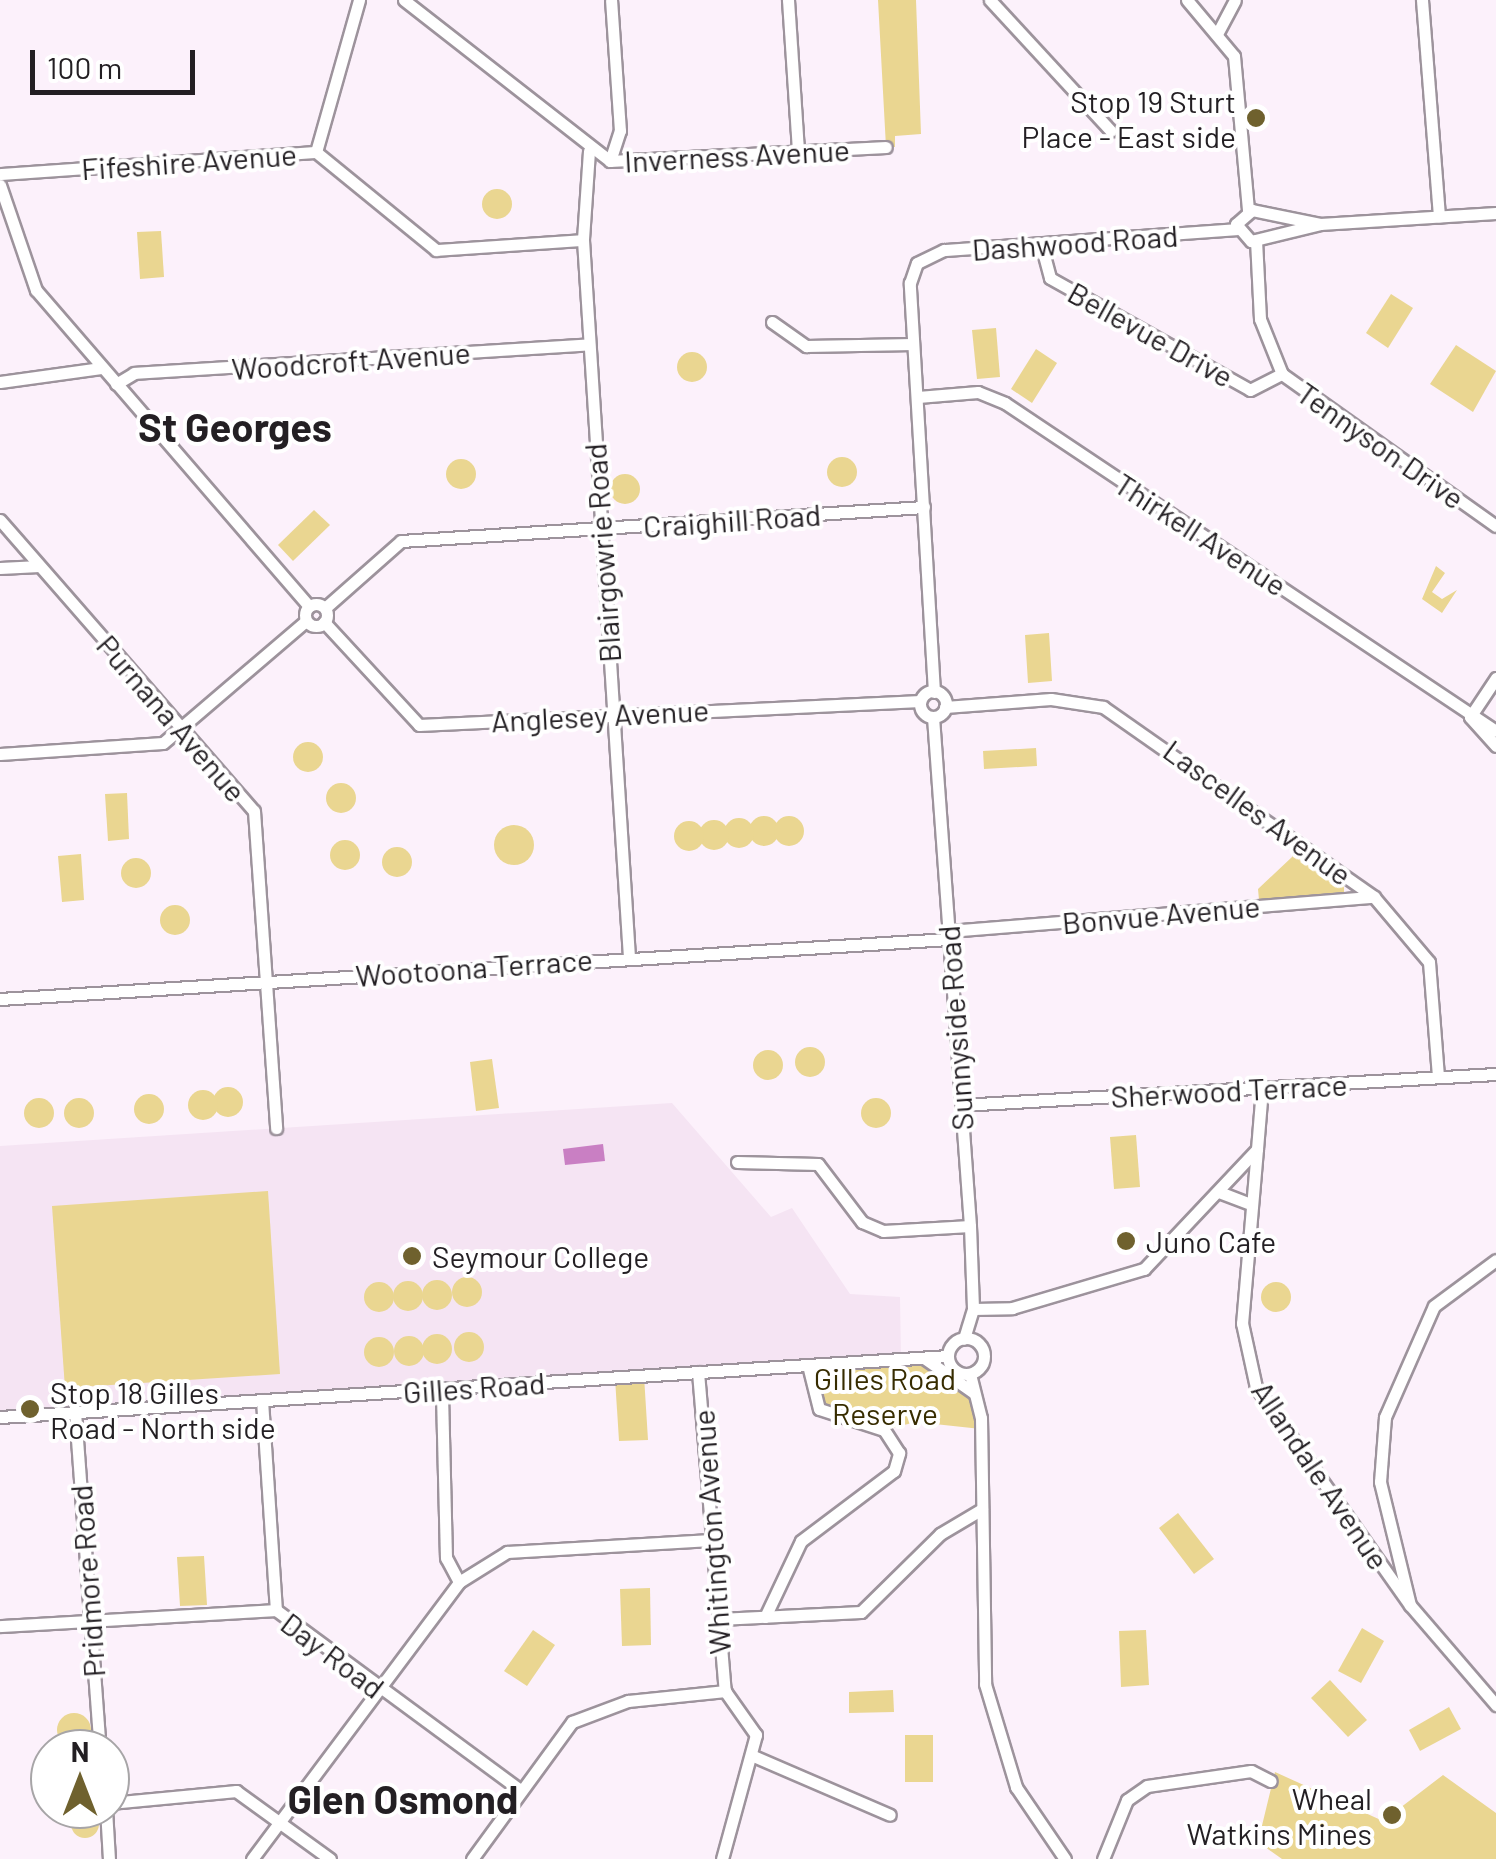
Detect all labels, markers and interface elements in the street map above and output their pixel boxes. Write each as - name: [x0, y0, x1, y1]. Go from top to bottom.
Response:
- scale bar: [35, 30, 200, 92]
- text: 100 m: [47, 49, 122, 85]
- place label: Stop 19 Sturt Place - East side: [1021, 83, 1236, 154]
- marker: Stop 19 Sturt Place - East side: [1245, 107, 1267, 129]
- street label: Inverness Avenue: [623, 131, 851, 179]
- street label: Fifeshire Avenue: [80, 136, 298, 186]
- street label: Dashwood Road: [971, 217, 1179, 267]
- street label: Bellevue Drive: [1062, 274, 1240, 394]
- street label: Woodcroft Avenue: [230, 334, 472, 386]
- street label: Tennyson Drive: [1291, 374, 1471, 516]
- district label: St Georges: [138, 402, 332, 450]
- street label: Blairgowrie Road: [576, 442, 628, 664]
- street label: Thirkell Avenue: [1108, 465, 1294, 603]
- street label: Craighill Road: [642, 496, 822, 544]
- street label: Purnana Avenue: [90, 627, 254, 809]
- street label: Anglesey Avenue: [490, 691, 710, 739]
- street label: Lascelles Avenue: [1157, 732, 1359, 892]
- street label: Bonvue Avenue: [1060, 887, 1262, 941]
- street label: Sunnyside Road: [930, 924, 980, 1132]
- street label: Wootoona Terrace: [354, 941, 594, 993]
- street label: Sherwood Terrace: [1110, 1066, 1348, 1114]
- place label: Juno Cafe: [1146, 1223, 1276, 1259]
- marker: Juno Cafe: [1115, 1230, 1137, 1252]
- place label: Seymour College: [432, 1238, 649, 1274]
- marker: Seymour College: [401, 1245, 423, 1267]
- park label: Gilles Road Reserve: [814, 1360, 956, 1430]
- street label: Gilles Road: [402, 1364, 546, 1410]
- place label: Stop 18 Gilles Road - North side: [50, 1374, 276, 1444]
- street label: Allandale Avenue: [1245, 1374, 1397, 1576]
- marker: Stop 18 Gilles Road - North side: [19, 1398, 41, 1420]
- street label: Whitington Avenue: [684, 1408, 738, 1656]
- street label: Pridmore Road: [62, 1484, 112, 1678]
- street label: Day Road: [274, 1605, 392, 1705]
- north arrow: [30, 1729, 130, 1829]
- text: N: [71, 1734, 89, 1768]
- district label: Glen Osmond: [288, 1774, 518, 1822]
- place label: Wheal Watkins Mines: [1186, 1780, 1372, 1850]
- marker: Wheal Watkins Mines: [1381, 1804, 1403, 1826]

